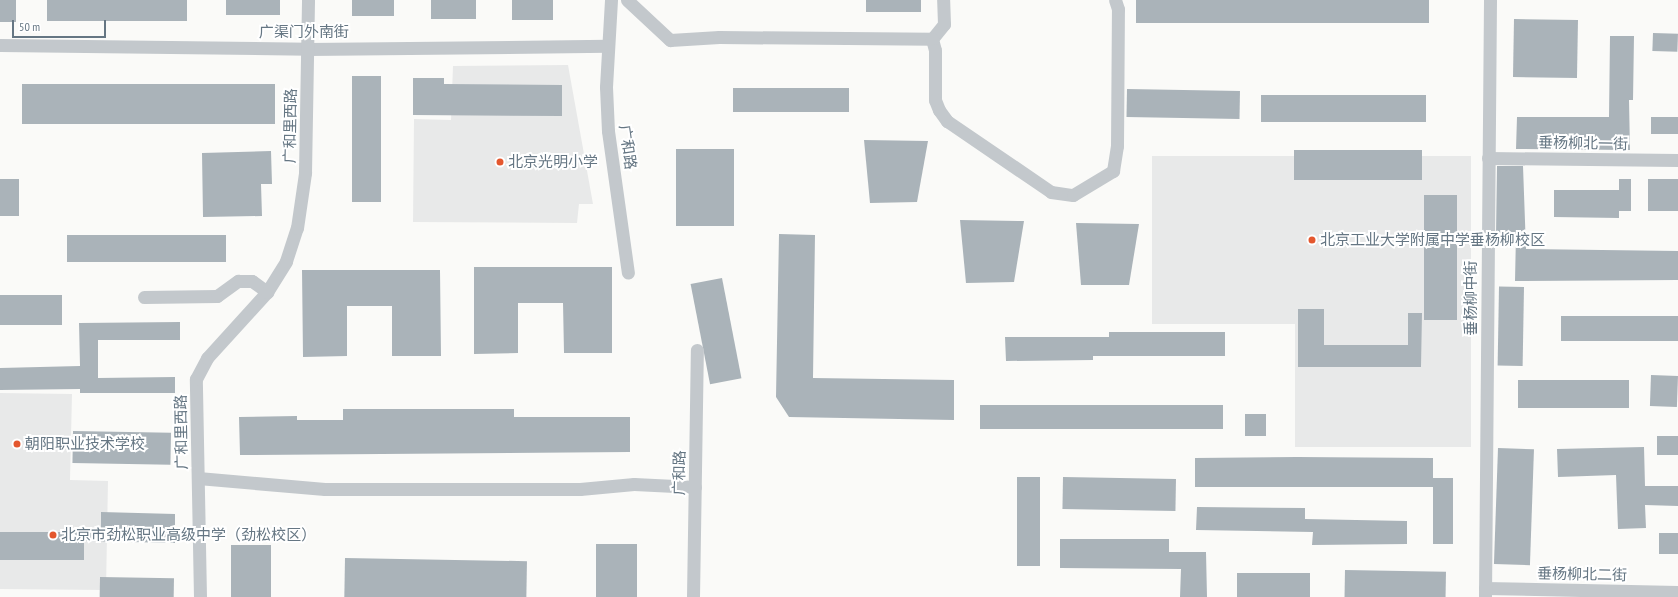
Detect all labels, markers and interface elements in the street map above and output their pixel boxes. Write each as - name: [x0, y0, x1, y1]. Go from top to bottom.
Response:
- scale bar: [14, 12, 108, 38]
- text: 50 m: [19, 19, 40, 34]
- street label: 广渠门外南街: [259, 23, 349, 41]
- street label: 广和里西路: [280, 88, 300, 164]
- street label: 广和路: [616, 123, 640, 171]
- street label: 垂杨柳北一街: [1538, 133, 1628, 153]
- place label: 北京光明小学: [508, 153, 598, 171]
- marker: 北京光明小学: [495, 157, 505, 167]
- place label: 北京工业大学附属中学垂杨柳校区: [1320, 231, 1545, 249]
- marker: 北京工业大学附属中学垂杨柳校区: [1307, 235, 1317, 245]
- street label: 垂杨柳中街: [1462, 261, 1480, 335]
- street label: 广和里西路: [171, 394, 191, 470]
- place label: 朝阳职业技术学校: [25, 435, 145, 453]
- marker: 朝阳职业技术学校: [12, 439, 22, 449]
- street label: 广和路: [670, 450, 688, 496]
- place label: 北京市劲松职业高级中学（劲松校区）: [61, 526, 316, 544]
- marker: 北京市劲松职业高级中学（劲松校区）: [48, 530, 58, 540]
- street label: 垂杨柳北二街: [1537, 564, 1627, 584]

